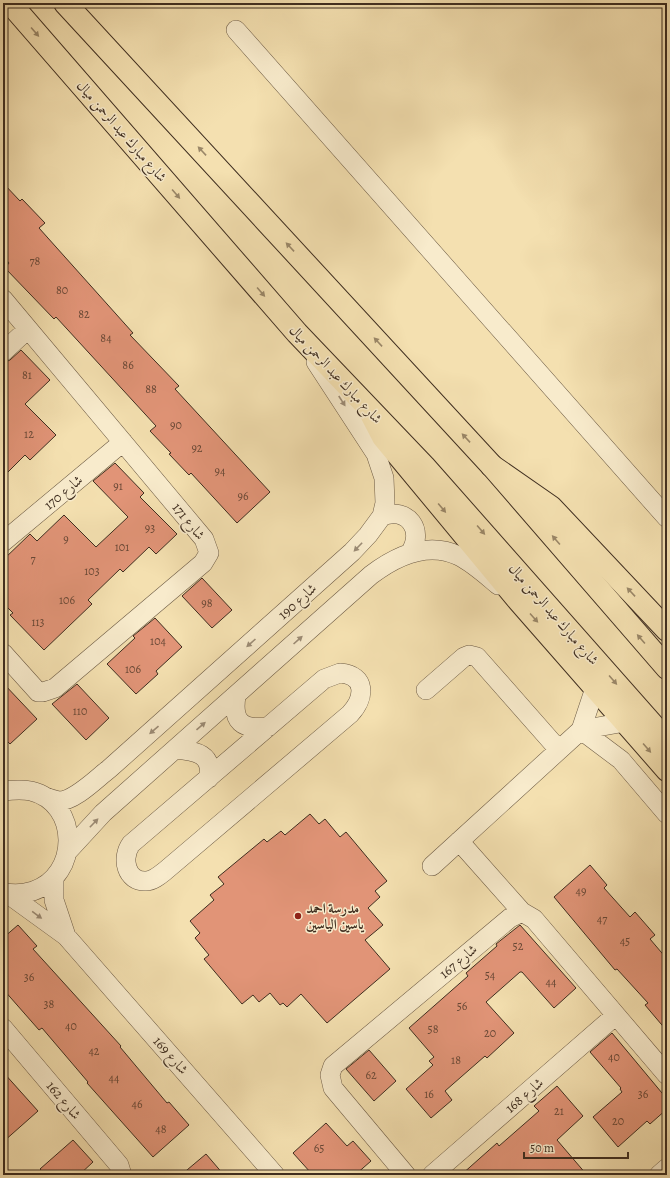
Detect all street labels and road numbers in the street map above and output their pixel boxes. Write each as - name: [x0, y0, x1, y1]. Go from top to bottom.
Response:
- street label: شارع مبارك عبد الرحمن ميال: [71, 77, 171, 187]
- street label: شارع مبارك عبد الرحمن ميال: [283, 321, 386, 429]
- street label: شارع 170: [40, 471, 88, 516]
- street label: شارع 171: [166, 499, 209, 545]
- street label: شارع مبارك عبد الرحمن ميال: [503, 560, 603, 670]
- street label: شارع 190: [274, 579, 322, 625]
- street label: شارع 167: [435, 940, 483, 984]
- street label: شارع 169: [147, 1032, 192, 1080]
- street label: شارع 168: [501, 1073, 549, 1119]
- street label: شارع 162: [40, 1077, 85, 1125]

